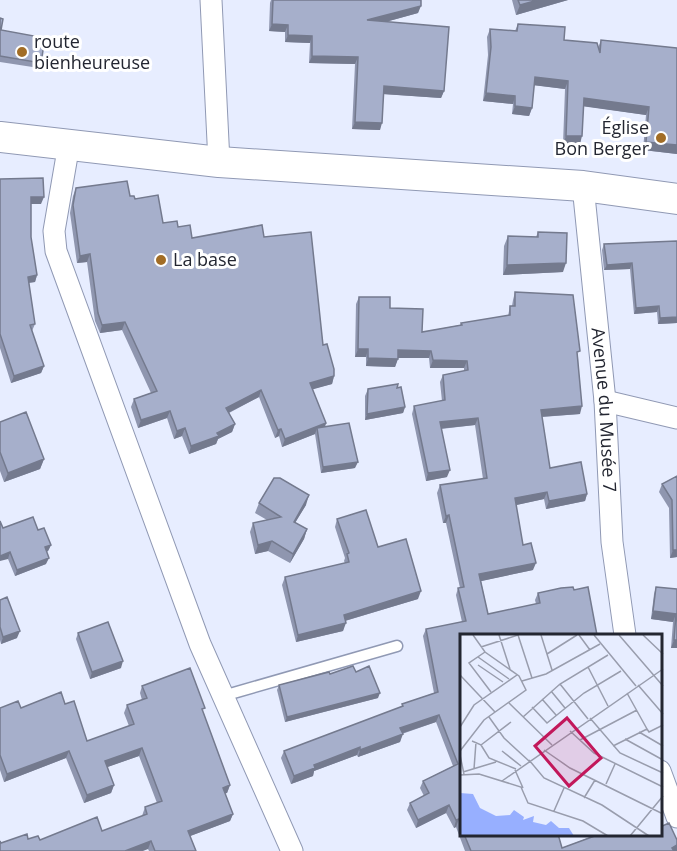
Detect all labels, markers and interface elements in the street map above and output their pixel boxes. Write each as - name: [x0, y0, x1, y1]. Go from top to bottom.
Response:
- place label: route bienheureuse: [34, 29, 150, 74]
- marker: route bienheureuse: [15, 45, 29, 59]
- place label: Église Bon Berger: [555, 115, 650, 160]
- marker: Église Bon Berger: [654, 131, 668, 145]
- place label: La base: [173, 247, 237, 271]
- marker: La base: [154, 253, 168, 267]
- street label: Avenue du Musée 7: [587, 326, 623, 493]
- inset map: [460, 634, 662, 836]

